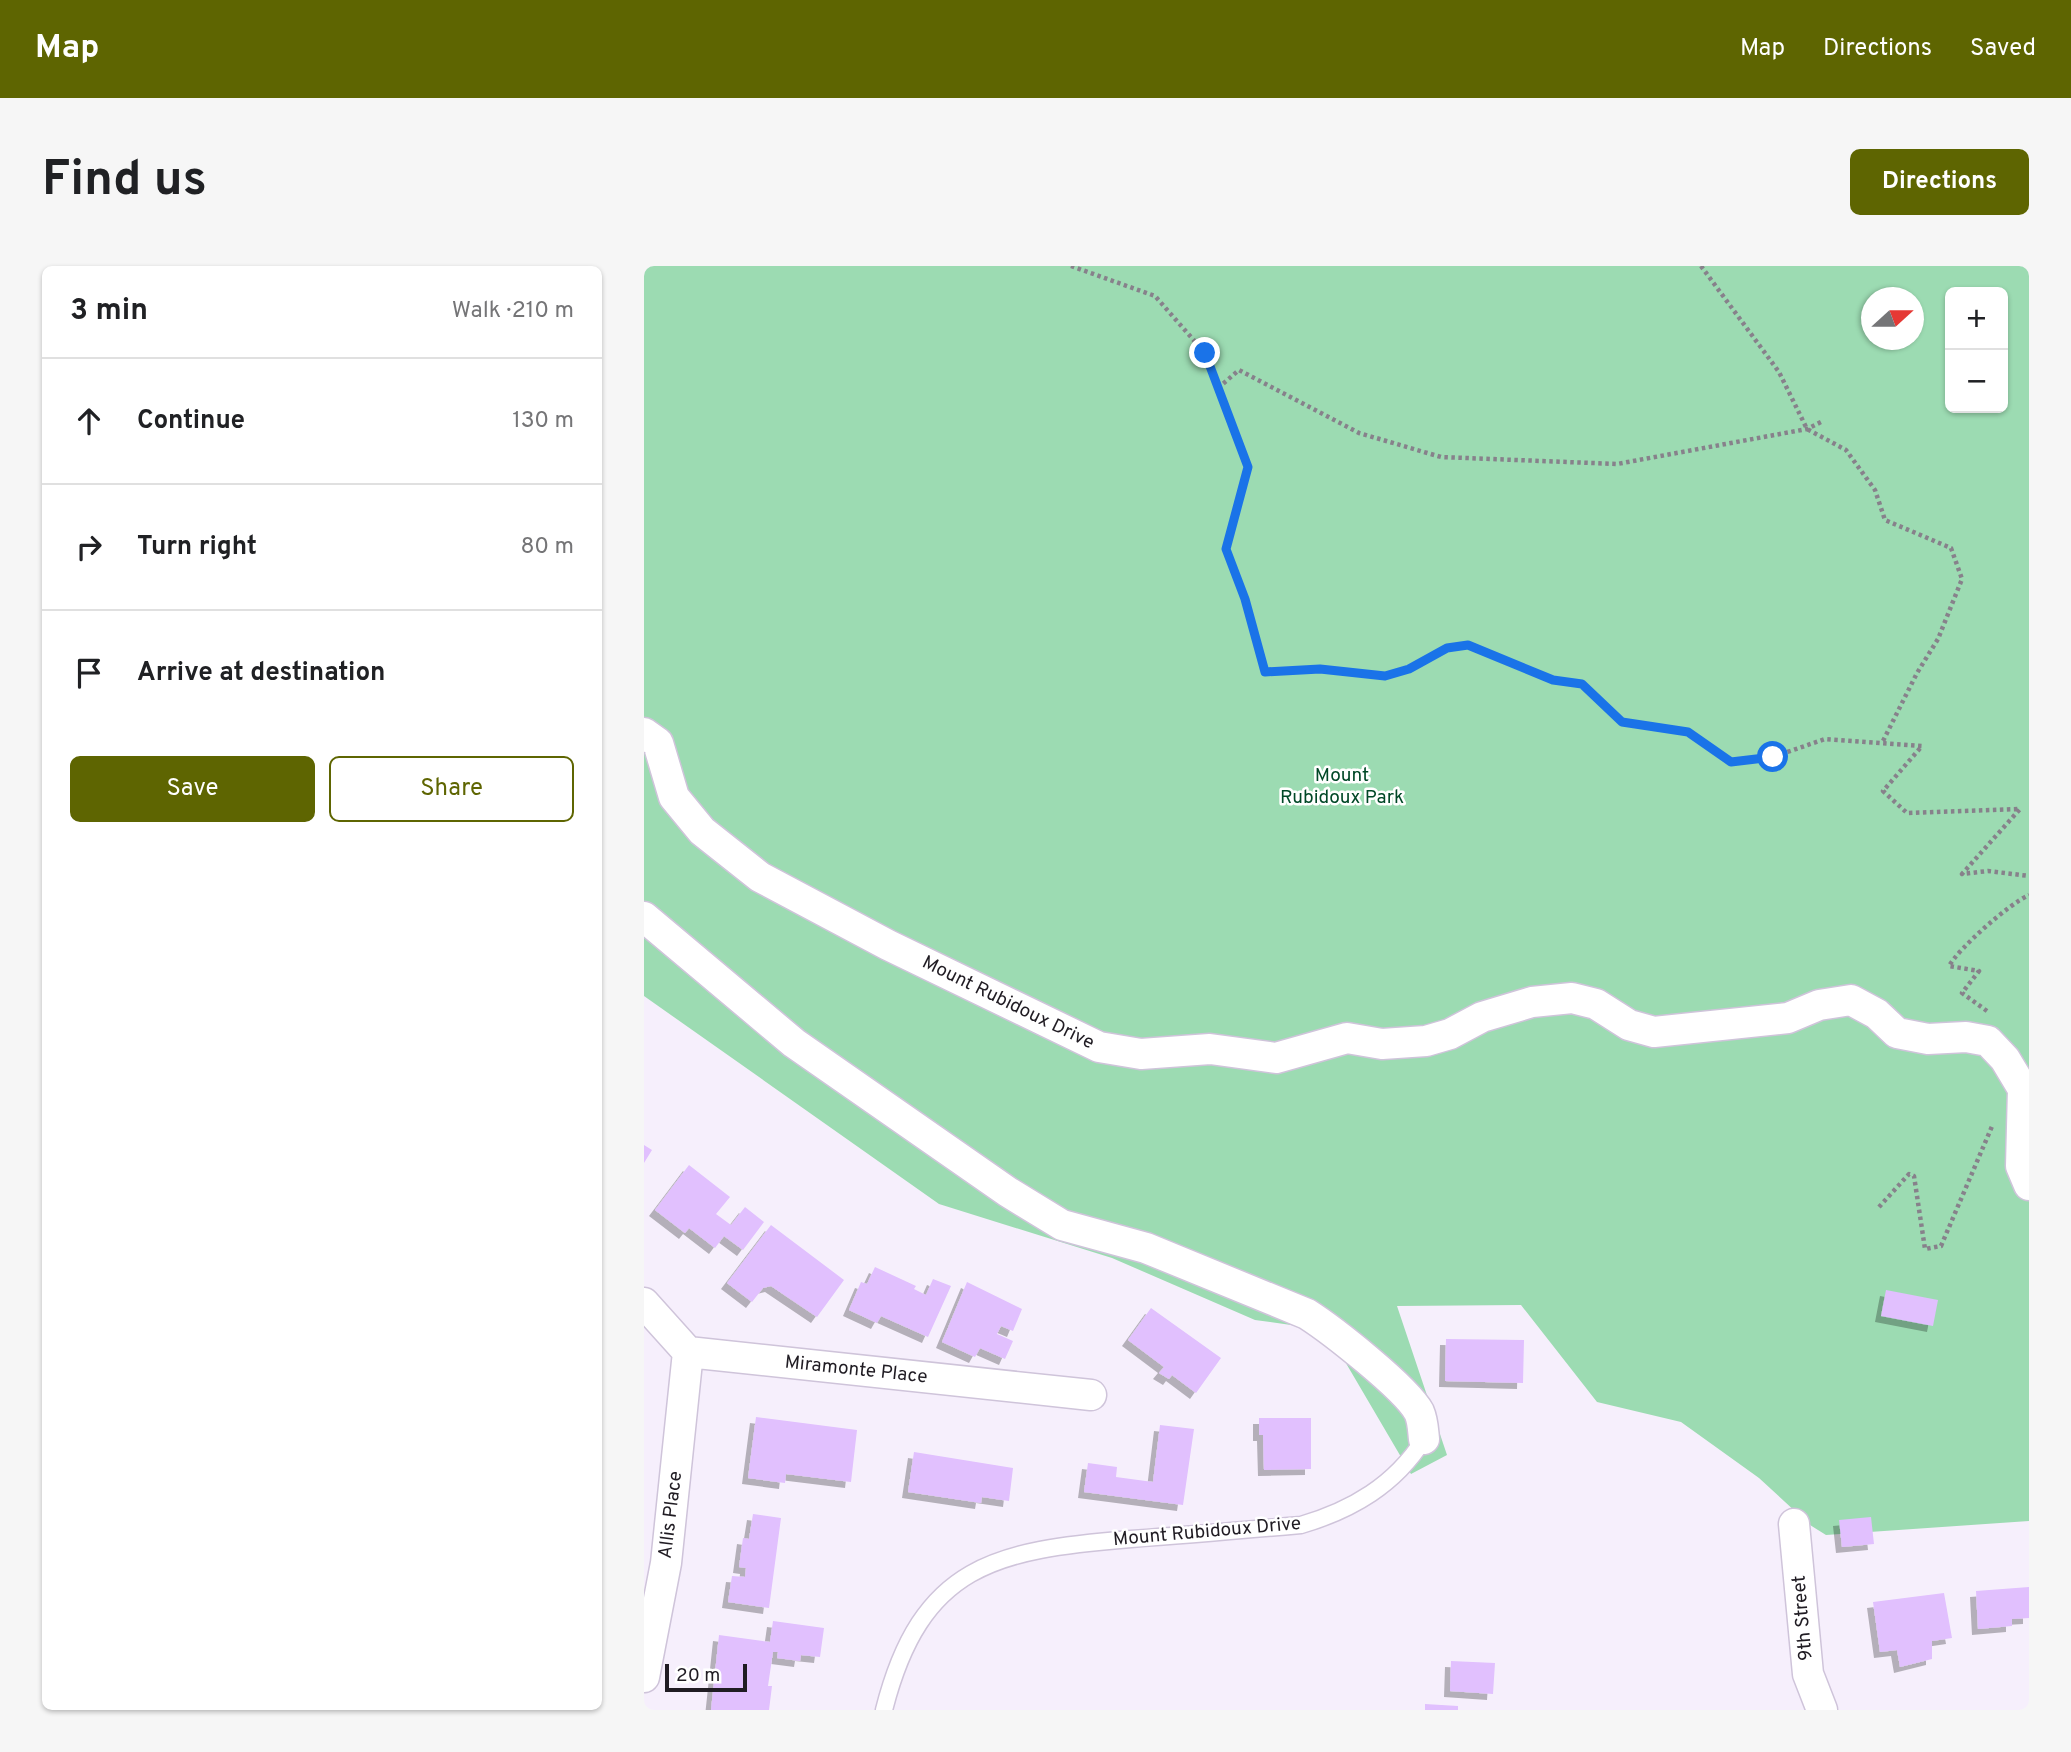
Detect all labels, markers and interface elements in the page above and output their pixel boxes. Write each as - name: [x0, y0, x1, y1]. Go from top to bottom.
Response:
- text: Map: [35, 28, 99, 70]
- text: Map: [1740, 34, 1785, 64]
- text: Directions: [1823, 34, 1932, 64]
- text: Saved: [1970, 34, 2036, 64]
- button: Directions: [1850, 149, 2029, 215]
- text: Find us: [42, 151, 207, 213]
- north arrow: [1861, 287, 1924, 350]
- map controls: [1945, 287, 2008, 413]
- button: +: [1945, 287, 2008, 350]
- text: 3 min: [70, 293, 148, 330]
- text: Walk · 210 m: [452, 297, 574, 326]
- route end: [1189, 337, 1220, 368]
- button: −: [1945, 350, 2008, 413]
- icon: ahead: [70, 402, 108, 440]
- text: Continue: [137, 405, 245, 438]
- text: 130 m: [512, 407, 574, 436]
- icon: right: [70, 528, 108, 566]
- text: Turn right: [137, 531, 257, 564]
- text: 80 m: [521, 533, 574, 562]
- icon: arrive: [70, 654, 108, 692]
- text: Arrive at destination: [137, 657, 385, 690]
- route start: [1757, 741, 1788, 772]
- button: Save: [70, 756, 315, 822]
- button: Share: [329, 756, 574, 822]
- park label: Mount Rubidoux Park: [1280, 764, 1404, 810]
- street label: Mount Rubidoux Drive: [918, 951, 1098, 1055]
- street label: Miramonte Place: [783, 1351, 929, 1389]
- street label: Allis Place: [654, 1470, 688, 1560]
- street label: Mount Rubidoux Drive: [1112, 1512, 1302, 1552]
- street label: 9th Street: [1787, 1574, 1819, 1662]
- scale bar: [665, 1661, 747, 1693]
- text: 20 m: [676, 1664, 720, 1688]

